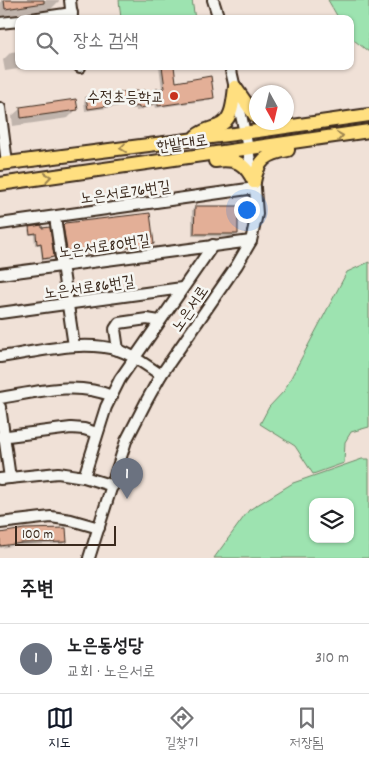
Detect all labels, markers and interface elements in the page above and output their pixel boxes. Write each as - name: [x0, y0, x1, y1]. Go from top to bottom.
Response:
- search box: [15, 15, 354, 70]
- icon: search: [33, 29, 61, 57]
- text: 장소 검색: [73, 29, 139, 56]
- north arrow: [249, 85, 294, 130]
- place label: 수정초등학교: [87, 87, 164, 110]
- marker: 수정초등학교: [168, 90, 180, 102]
- street label: 한밭대로: [155, 130, 209, 159]
- one-way arrow: [336, 131, 344, 141]
- one-way arrow: [118, 142, 126, 153]
- one-way arrow: [45, 172, 53, 183]
- street label: 노은서로76번길: [79, 176, 172, 211]
- your location: [234, 197, 260, 223]
- street label: 노은서로80번길: [57, 230, 152, 265]
- street label: 노은서로86번길: [42, 271, 136, 306]
- street label: 노은서로: [167, 282, 215, 337]
- pin: 1: [111, 458, 143, 499]
- map controls: [309, 498, 354, 543]
- button: layers: [309, 498, 354, 543]
- scale bar: [15, 523, 116, 546]
- text: 100 m: [22, 525, 53, 545]
- text: 주변: [20, 576, 54, 606]
- text: 노은동성당: [67, 634, 143, 661]
- text: 1: [34, 647, 38, 670]
- text: 310 m: [315, 647, 349, 670]
- text: 교회 · 노은서로: [67, 661, 155, 684]
- tab: 지도: [46, 704, 74, 754]
- tab: 길찾기: [165, 704, 198, 754]
- tab: 저장됨: [290, 704, 323, 754]

